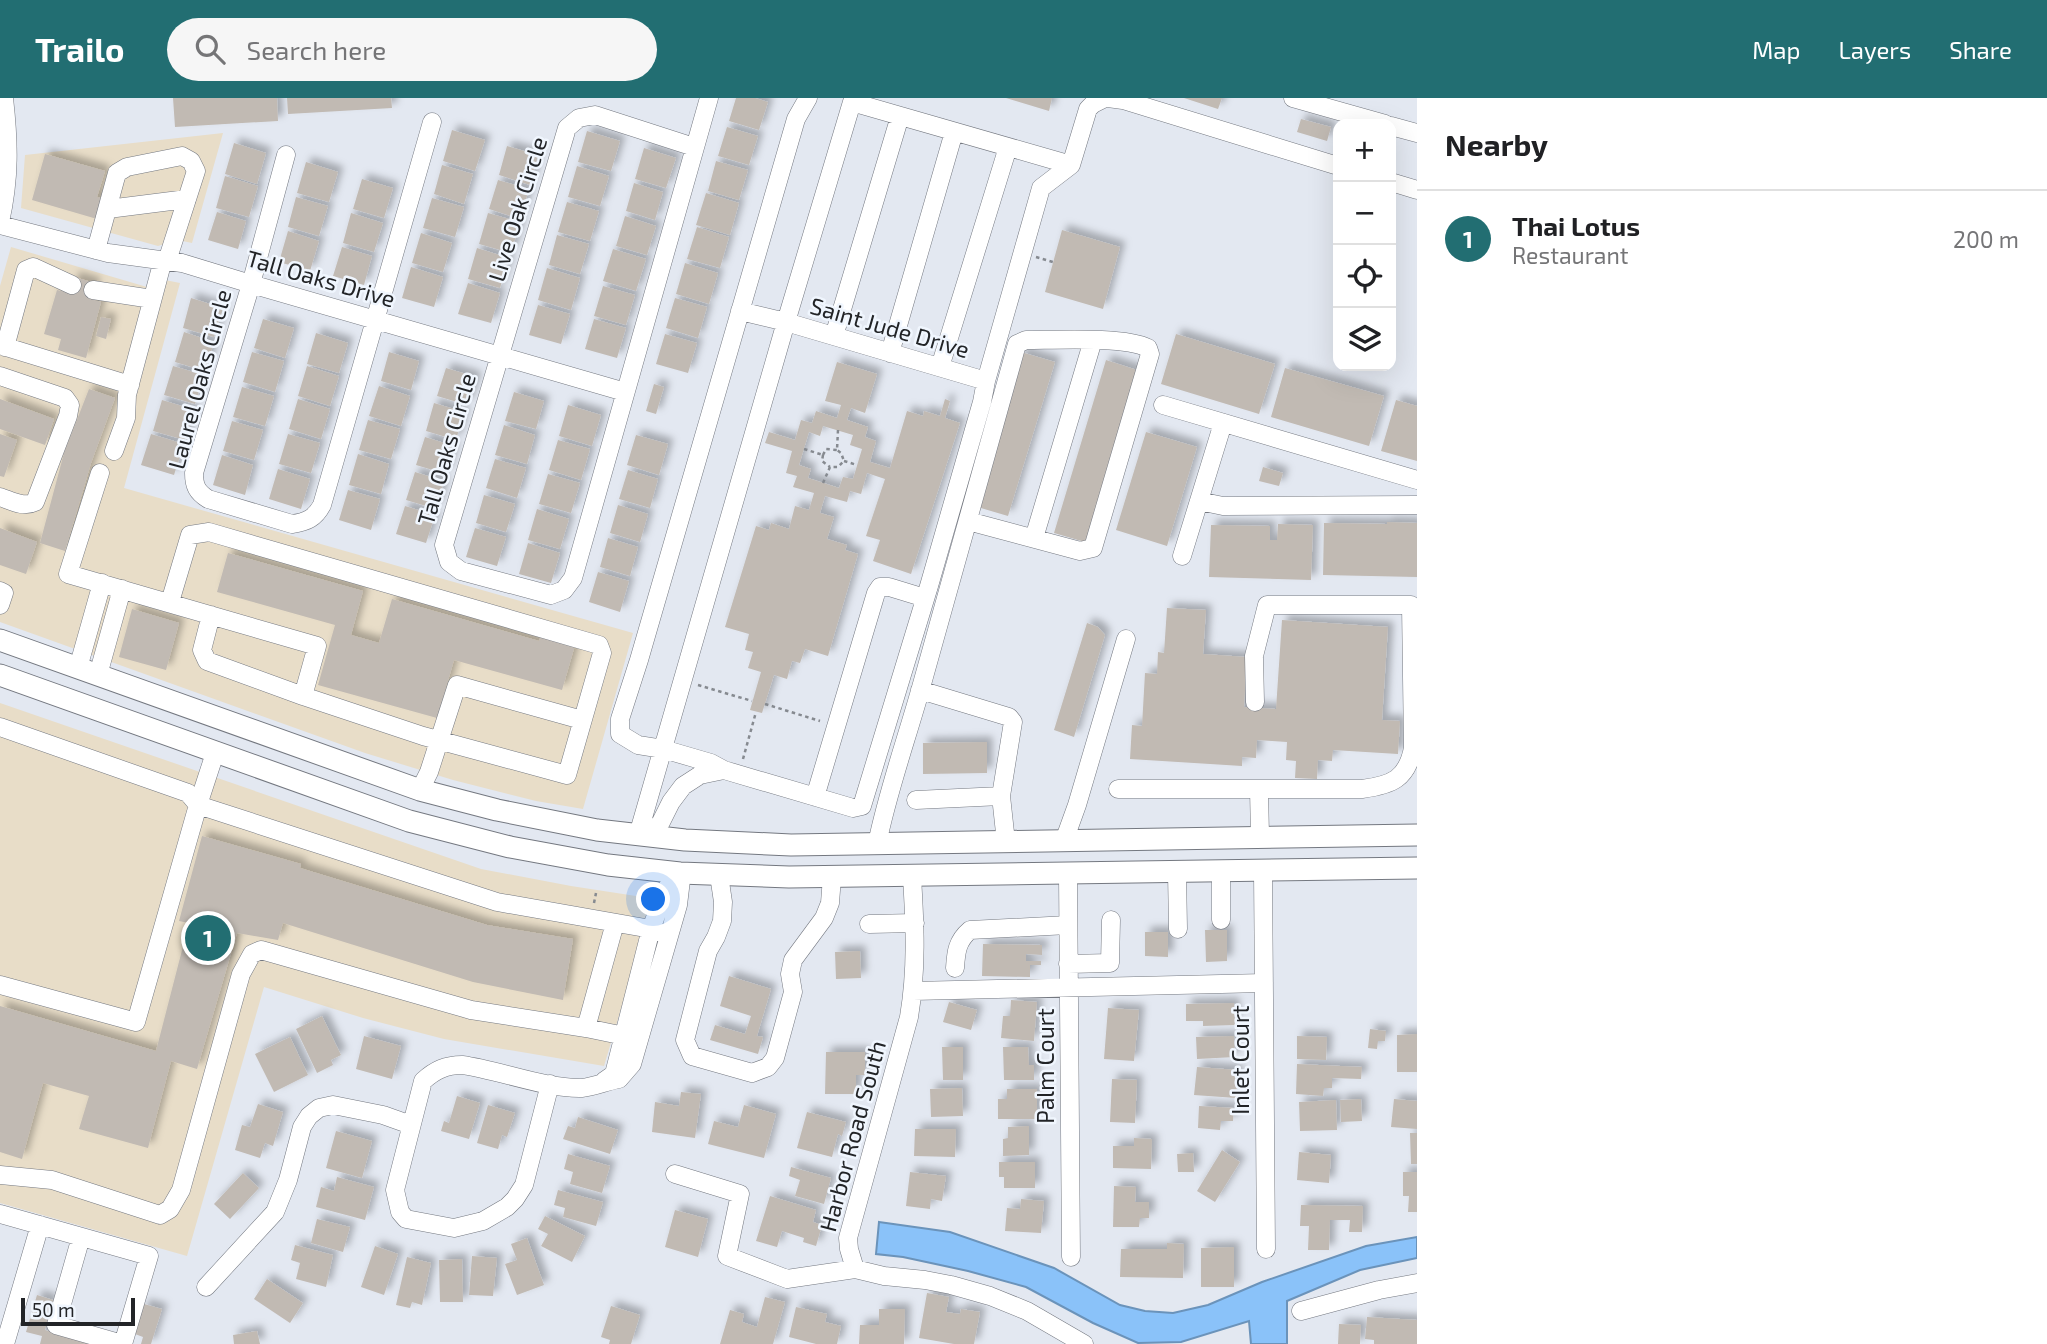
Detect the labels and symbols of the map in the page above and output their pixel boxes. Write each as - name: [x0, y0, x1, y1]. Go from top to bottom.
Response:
- street label: Live Oak Circle: [482, 133, 552, 285]
- street label: Tall Oaks Drive: [244, 243, 398, 313]
- street label: Laurel Oaks Circle: [162, 286, 236, 472]
- street label: Saint Jude Drive: [807, 291, 973, 363]
- street label: Tall Oaks Circle: [411, 370, 481, 528]
- your location: [636, 882, 670, 916]
- pin: 1: [185, 912, 231, 964]
- street label: Inlet Court: [1226, 1005, 1254, 1115]
- street label: Palm Court: [1031, 1008, 1059, 1124]
- street label: Harbor Road South: [813, 1037, 891, 1235]
- scale bar: [21, 1295, 135, 1327]

